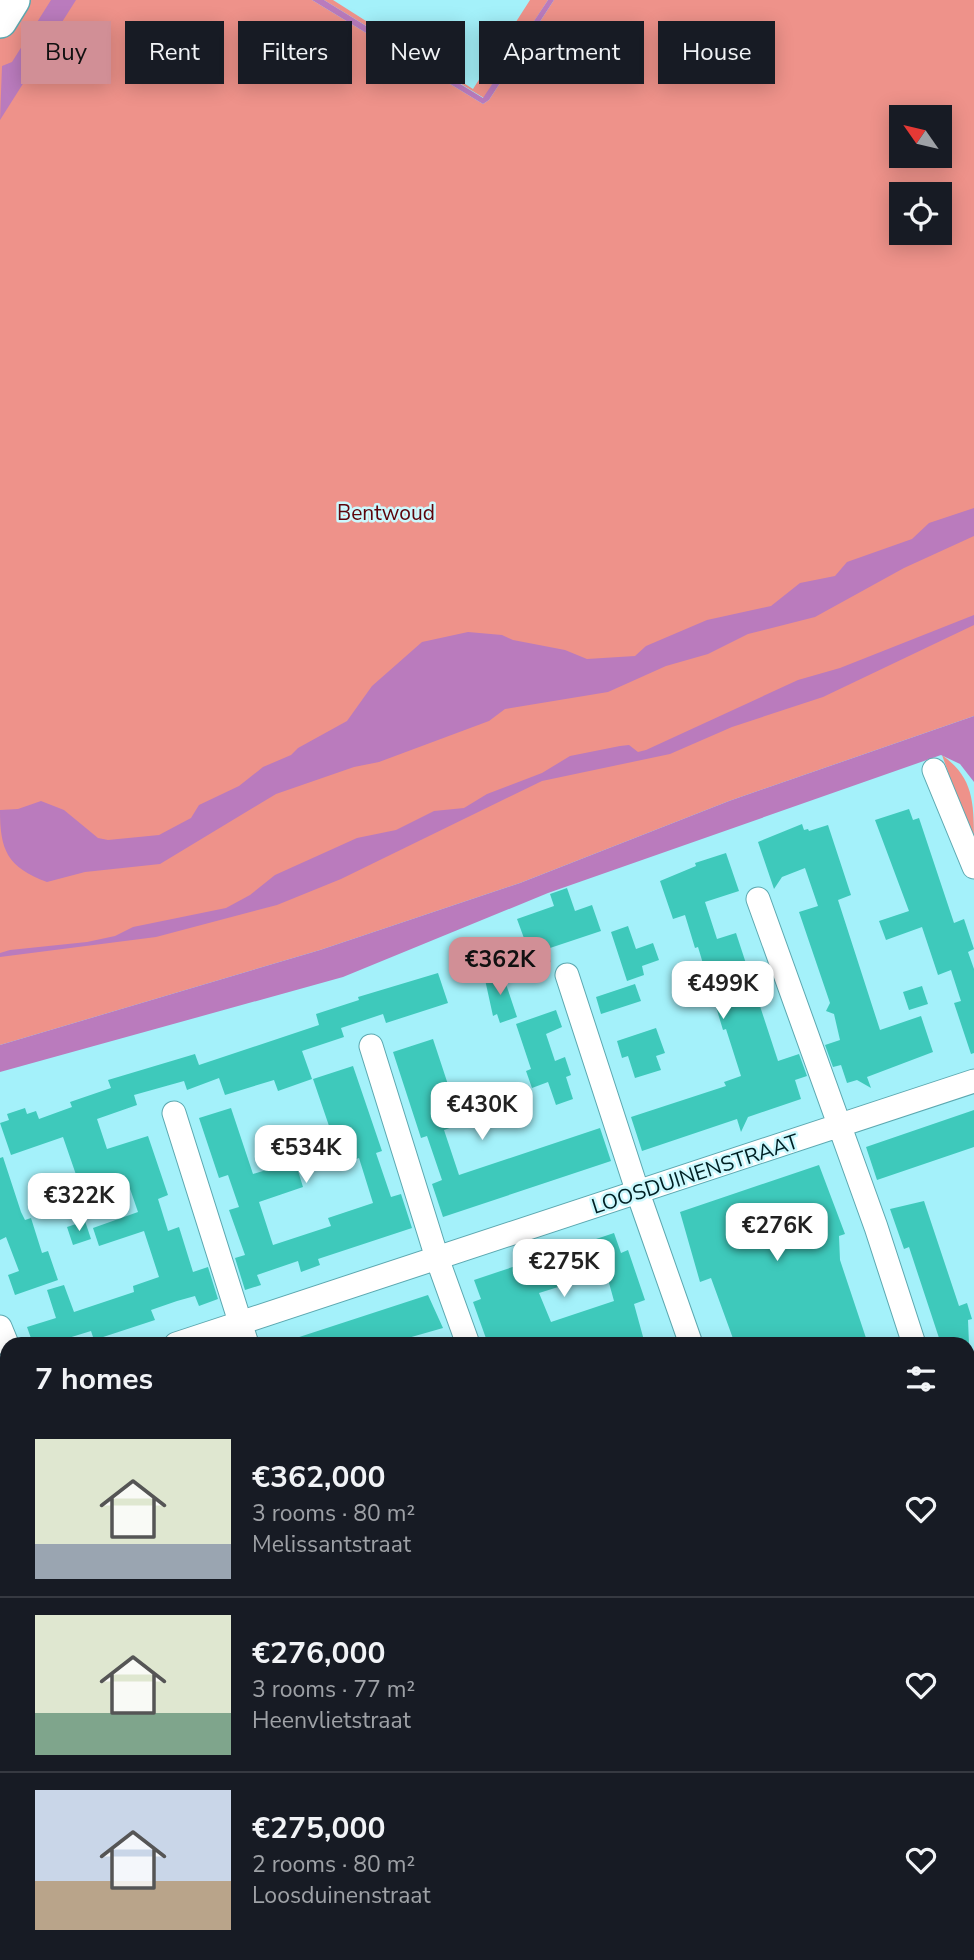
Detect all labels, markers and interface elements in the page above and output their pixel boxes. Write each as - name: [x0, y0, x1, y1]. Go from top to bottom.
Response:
- chip: Buy: [21, 21, 111, 84]
- chip: Rent: [125, 21, 224, 84]
- chip: Filters: [238, 21, 352, 84]
- chip: New: [366, 21, 465, 84]
- chip: Apartment: [479, 21, 644, 84]
- chip: House: [658, 21, 775, 84]
- north arrow: [889, 105, 952, 168]
- map controls: [889, 105, 952, 245]
- button: locate: [889, 182, 952, 245]
- park label: Bentwoud: [337, 499, 435, 527]
- pin: €362K: [451, 937, 549, 997]
- text: €362K: [465, 944, 535, 975]
- pin: €499K: [674, 962, 772, 1021]
- text: €499K: [688, 968, 758, 999]
- pin: €430K: [433, 1082, 531, 1142]
- text: €430K: [447, 1089, 517, 1120]
- pin: €534K: [257, 1126, 355, 1185]
- street label: LOOSDUINENSTRAAT: [588, 1127, 802, 1221]
- text: €534K: [271, 1132, 341, 1163]
- pin: €322K: [30, 1174, 128, 1233]
- text: €322K: [44, 1180, 114, 1211]
- pin: €276K: [728, 1204, 826, 1263]
- text: €276K: [742, 1210, 812, 1241]
- pin: €275K: [515, 1240, 613, 1299]
- text: €275K: [529, 1246, 599, 1277]
- text: 7 homes: [35, 1359, 153, 1400]
- icon: filters: [902, 1360, 940, 1398]
- text: €362,000: [252, 1457, 385, 1498]
- icon: home: [91, 1467, 175, 1551]
- icon: heart: [902, 1490, 940, 1528]
- text: 3 rooms · 80 m²: [252, 1498, 415, 1529]
- text: Melissantstraat: [252, 1529, 411, 1560]
- text: €276,000: [252, 1633, 385, 1674]
- icon: home: [91, 1643, 175, 1727]
- icon: heart: [902, 1666, 940, 1704]
- text: 3 rooms · 77 m²: [252, 1674, 415, 1705]
- text: Heenvlietstraat: [252, 1705, 411, 1736]
- text: €275,000: [252, 1808, 385, 1849]
- icon: home: [91, 1818, 175, 1902]
- icon: heart: [902, 1841, 940, 1879]
- text: 2 rooms · 80 m²: [252, 1849, 415, 1880]
- text: Loosduinenstraat: [252, 1880, 431, 1911]

